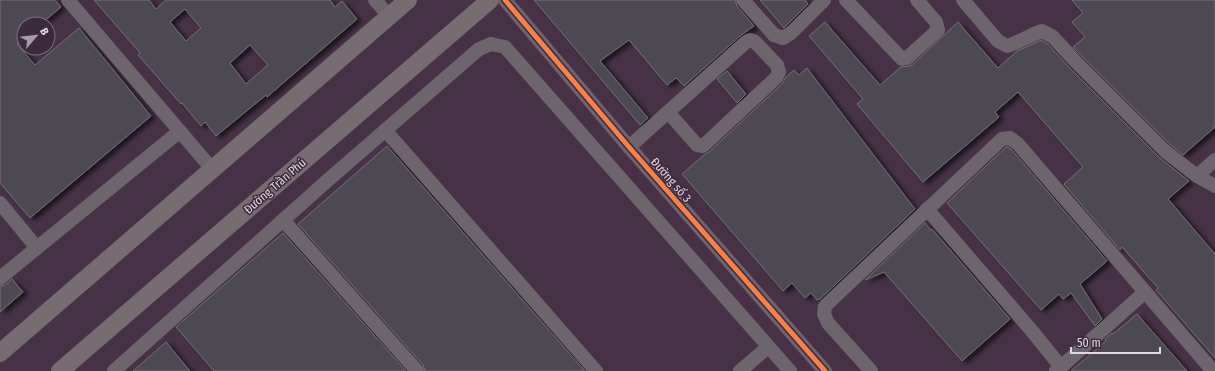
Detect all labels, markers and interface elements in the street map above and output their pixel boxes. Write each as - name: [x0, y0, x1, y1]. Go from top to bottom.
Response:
- north arrow: [16, 16, 56, 56]
- text: B: [37, 26, 52, 37]
- street label: Đường số 3: [648, 154, 695, 205]
- street label: Đường Trần Phú: [241, 155, 309, 217]
- scale bar: [1071, 329, 1160, 355]
- text: 50 m: [1077, 336, 1101, 350]

